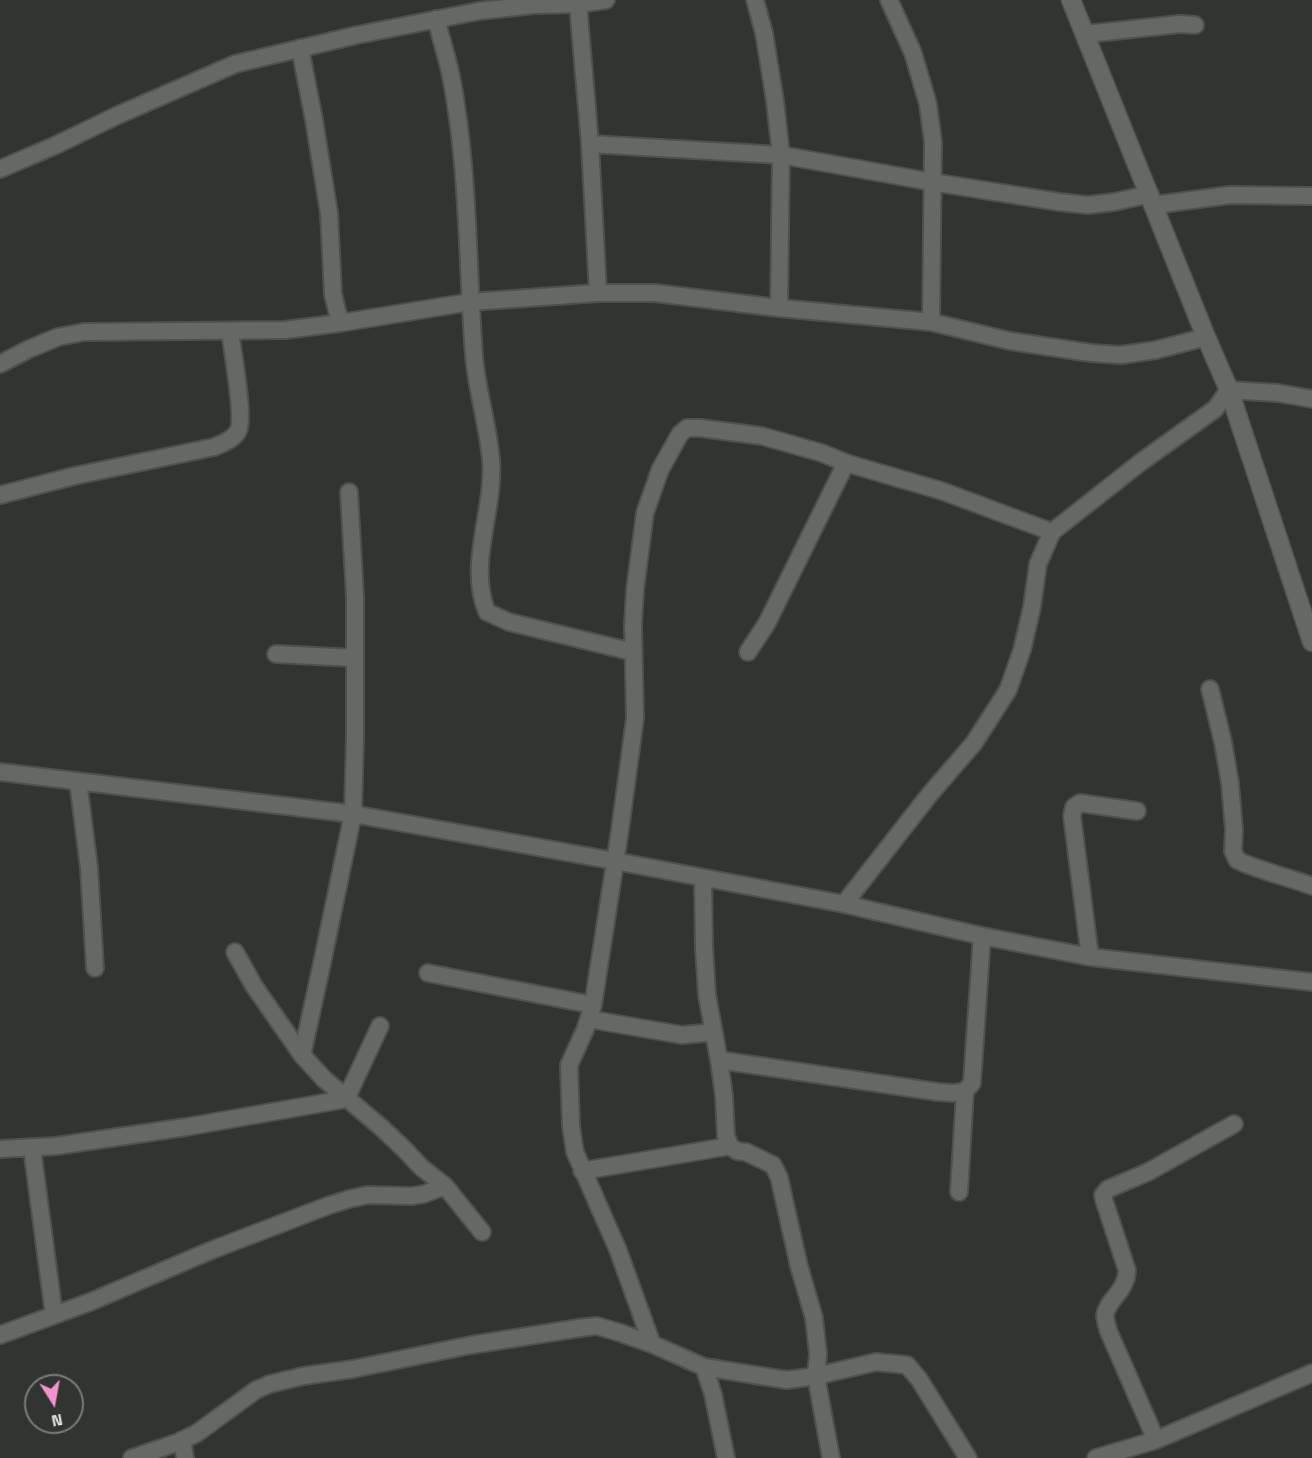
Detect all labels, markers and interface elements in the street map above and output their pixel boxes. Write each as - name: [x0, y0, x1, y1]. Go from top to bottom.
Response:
- north arrow: [24, 1374, 84, 1434]
- text: N: [50, 1409, 64, 1432]

